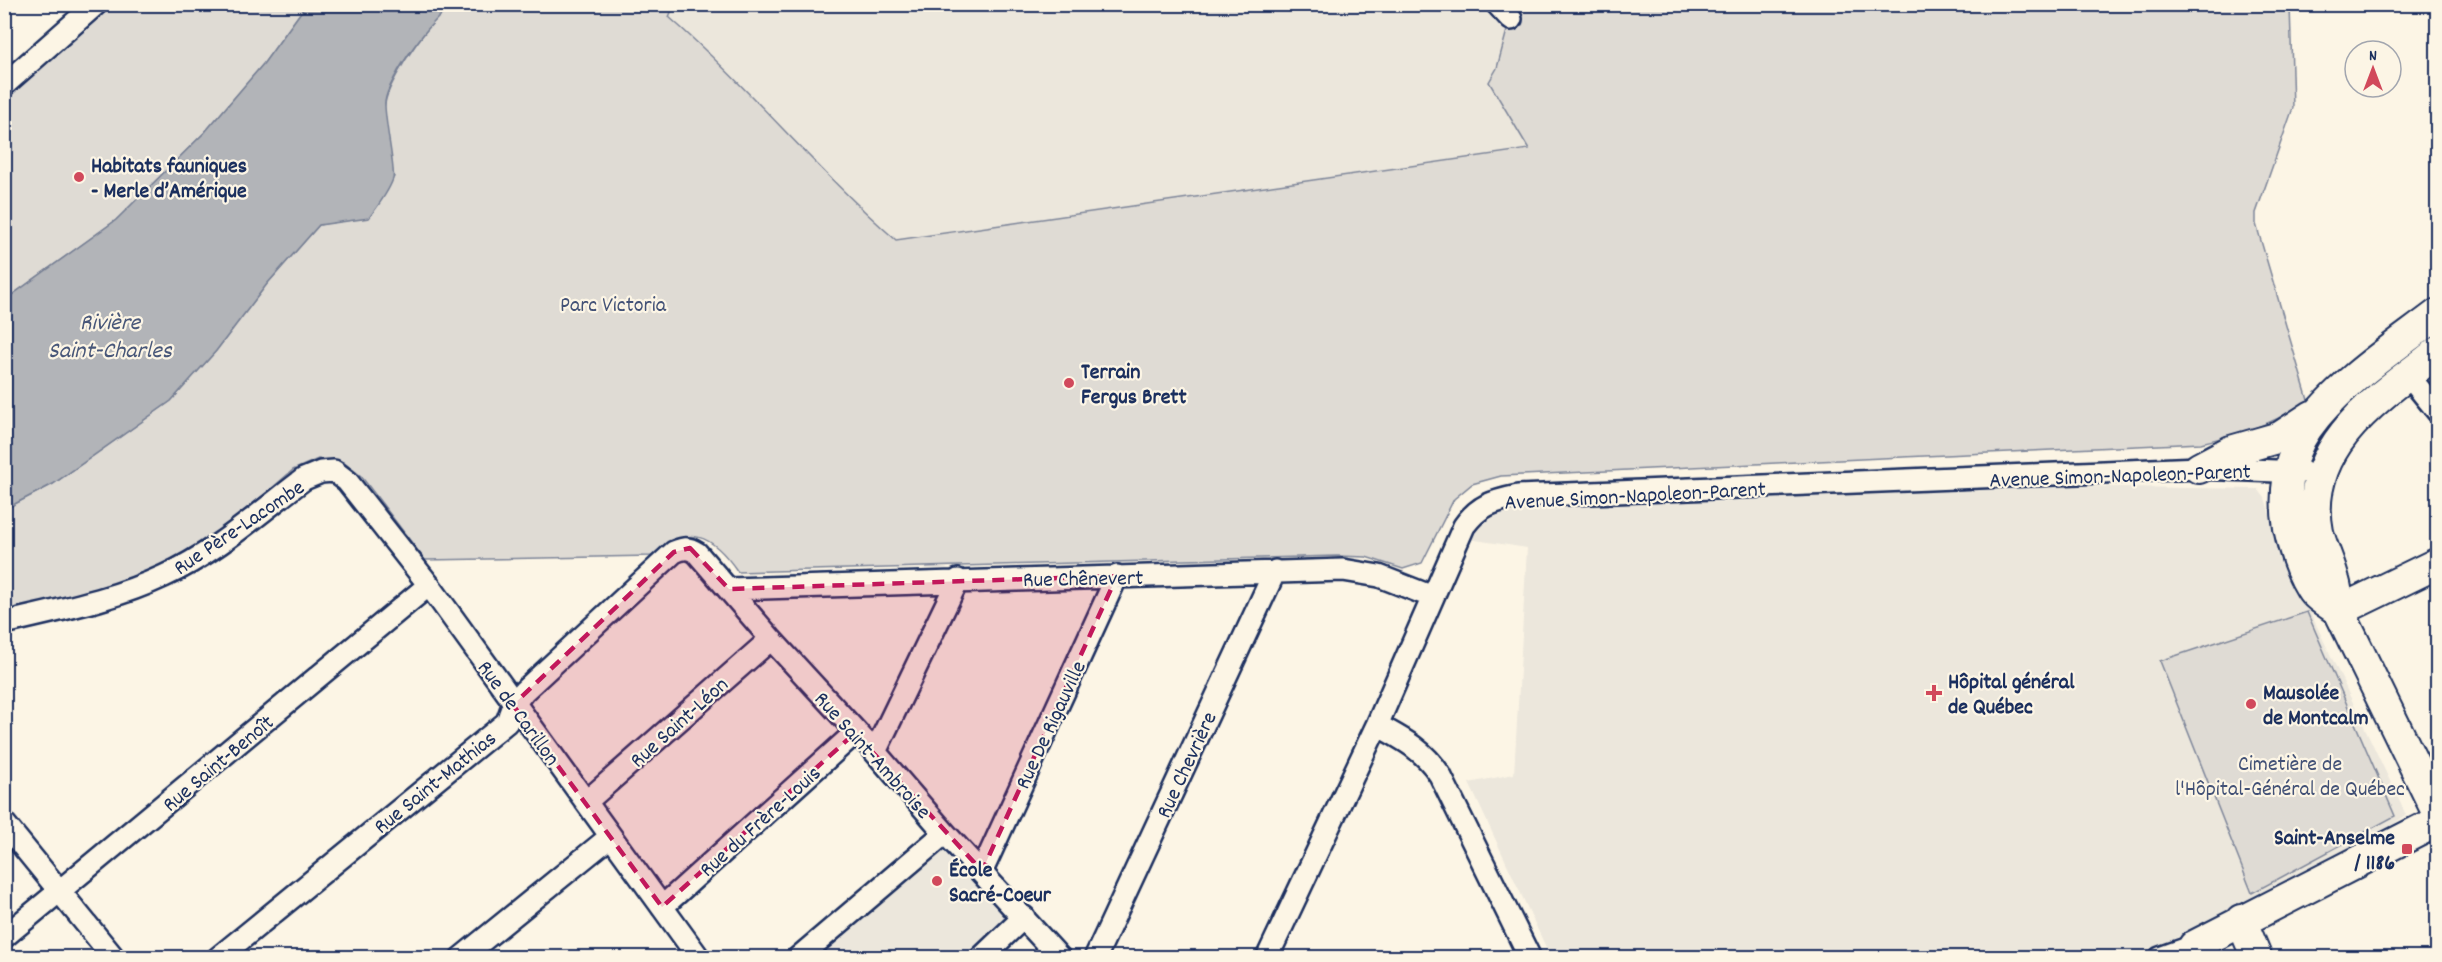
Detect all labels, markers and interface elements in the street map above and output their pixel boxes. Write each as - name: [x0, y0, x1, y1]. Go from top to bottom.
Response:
- north arrow: [2343, 39, 2403, 99]
- text: N: [2369, 45, 2377, 68]
- place label: Habitats fauniques - Merle d’Amérique: [91, 152, 247, 208]
- marker: Habitats fauniques - Merle d’Amérique: [72, 170, 86, 184]
- park label: Parc Victoria: [560, 291, 667, 322]
- water label: Rivière Saint-Charles: [48, 307, 173, 369]
- place label: Terrain Fergus Brett: [1081, 358, 1187, 414]
- marker: Terrain Fergus Brett: [1062, 376, 1076, 390]
- street label: Avenue Simon-Napoleon-Parent: [1989, 457, 2251, 498]
- street label: Rue Père-Lacombe: [168, 474, 312, 584]
- street label: Avenue Simon-Napoleon-Parent: [1504, 475, 1767, 520]
- street label: Rue Chênevert: [1023, 564, 1143, 597]
- street label: Rue de Carillon: [468, 655, 566, 773]
- street label: Rue De Rigauville: [1009, 656, 1095, 795]
- place label: Hôpital général de Québec: [1948, 668, 2075, 724]
- street label: Rue Saint-Léon: [624, 671, 736, 776]
- place label: Mausolée de Montcalm: [2263, 679, 2369, 735]
- marker: Hôpital général de Québec: [1925, 684, 1943, 702]
- street label: Rue Saint-Ambroise: [806, 686, 937, 827]
- marker: Mausolée de Montcalm: [2244, 697, 2258, 711]
- street label: Rue Chevrière: [1150, 707, 1226, 824]
- street label: Rue Saint-Benoît: [157, 709, 282, 821]
- street label: Rue Saint-Mathias: [368, 725, 504, 843]
- park label: Cimetière de l'Hôpital-Général de Québec: [2175, 750, 2405, 806]
- street label: Rue du Frère-Louis: [694, 760, 829, 886]
- place label: Saint-Anselme / 1186: [2274, 824, 2395, 880]
- marker: Saint-Anselme / 1186: [2400, 842, 2414, 856]
- place label: École Sacré-Coeur: [949, 856, 1052, 912]
- marker: École Sacré-Coeur: [930, 874, 944, 888]

